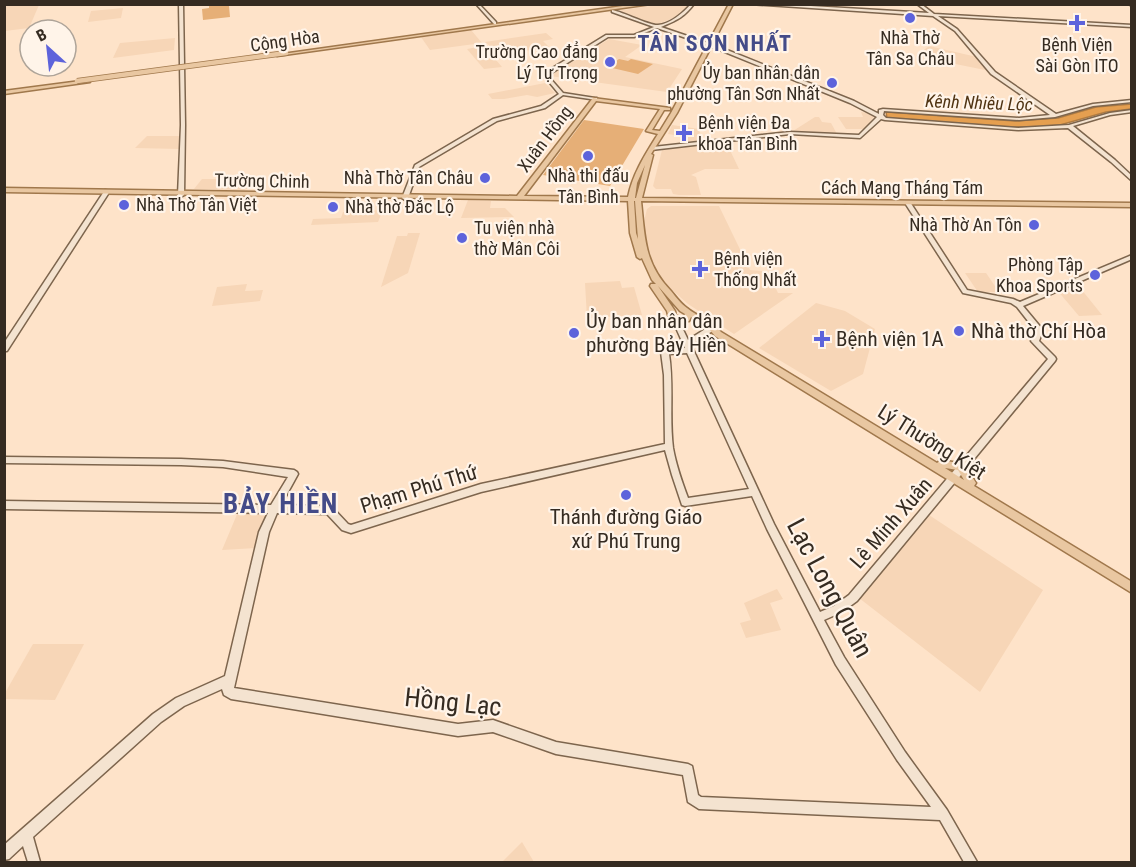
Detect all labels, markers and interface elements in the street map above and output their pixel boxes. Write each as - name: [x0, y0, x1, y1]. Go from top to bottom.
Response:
- marker: Nhà Thờ Tân Sa Châu: [903, 11, 917, 25]
- marker: Bệnh Viện Sài Gòn ITO: [1068, 14, 1086, 32]
- north arrow: [18, 18, 78, 78]
- text: B: [33, 25, 50, 46]
- street label: Cộng Hòa: [249, 25, 321, 56]
- place label: Nhà Thờ Tân Sa Châu: [866, 27, 954, 69]
- district label: TÂN SƠN NHẤT: [637, 30, 793, 56]
- place label: Bệnh Viện Sài Gòn ITO: [1036, 34, 1118, 76]
- place label: Trường Cao đẳng Lý Tự Trọng: [475, 41, 598, 83]
- marker: Trường Cao đẳng Lý Tự Trọng: [603, 55, 617, 69]
- place label: Ủy ban nhân dân phường Tân Sơn Nhất: [667, 61, 820, 104]
- marker: Ủy ban nhân dân phường Tân Sơn Nhất: [825, 76, 839, 90]
- water label: Kênh Nhiêu Lộc: [925, 90, 1033, 115]
- street label: Xuân Hồng: [513, 101, 576, 176]
- place label: Bệnh viện Đa khoa Tân Bình: [698, 112, 798, 154]
- marker: Bệnh viện Đa khoa Tân Bình: [675, 124, 693, 142]
- marker: Nhà thi đấu Tân Bình: [581, 149, 595, 163]
- place label: Nhà thi đấu Tân Bình: [547, 165, 629, 207]
- place label: Nhà Thờ Tân Châu: [344, 167, 473, 188]
- street label: Trường Chinh: [214, 169, 310, 192]
- marker: Nhà Thờ Tân Châu: [478, 171, 492, 185]
- street label: Cách Mạng Tháng Tám: [821, 177, 983, 198]
- place label: Nhà Thờ Tân Việt: [136, 194, 257, 215]
- place label: Nhà thờ Đắc Lộ: [345, 196, 454, 217]
- marker: Nhà Thờ Tân Việt: [117, 198, 131, 212]
- marker: Nhà thờ Đắc Lộ: [326, 200, 340, 214]
- place label: Nhà Thờ An Tôn: [909, 214, 1022, 235]
- place label: Tu viện nhà thờ Mân Côi: [474, 217, 560, 259]
- marker: Nhà Thờ An Tôn: [1027, 218, 1041, 232]
- marker: Tu viện nhà thờ Mân Côi: [455, 231, 469, 245]
- place label: Bệnh viện Thống Nhất: [714, 248, 797, 290]
- place label: Phòng Tập Khoa Sports: [996, 254, 1083, 296]
- marker: Bệnh viện Thống Nhất: [691, 260, 709, 278]
- marker: Phòng Tập Khoa Sports: [1088, 268, 1102, 282]
- place label: Ủy ban nhân dân phường Bảy Hiền: [586, 308, 727, 357]
- place label: Nhà thờ Chí Hòa: [971, 319, 1106, 343]
- marker: Nhà thờ Chí Hòa: [952, 324, 966, 338]
- marker: Ủy ban nhân dân phường Bảy Hiền: [567, 326, 581, 340]
- place label: Bệnh viện 1A: [836, 327, 944, 351]
- marker: Bệnh viện 1A: [813, 330, 831, 348]
- street label: Lý Thường Kiệt: [874, 399, 990, 485]
- street label: Phạm Phú Thứ: [357, 460, 481, 518]
- street label: Lê Minh Xuân: [845, 473, 937, 573]
- district label: BẢY HIỀN: [223, 486, 339, 520]
- marker: Thánh đường Giáo xứ Phú Trung: [619, 488, 633, 502]
- place label: Thánh đường Giáo xứ Phú Trung: [550, 505, 702, 553]
- street label: Lạc Long Quân: [781, 513, 879, 663]
- street label: Hồng Lạc: [403, 682, 503, 722]

